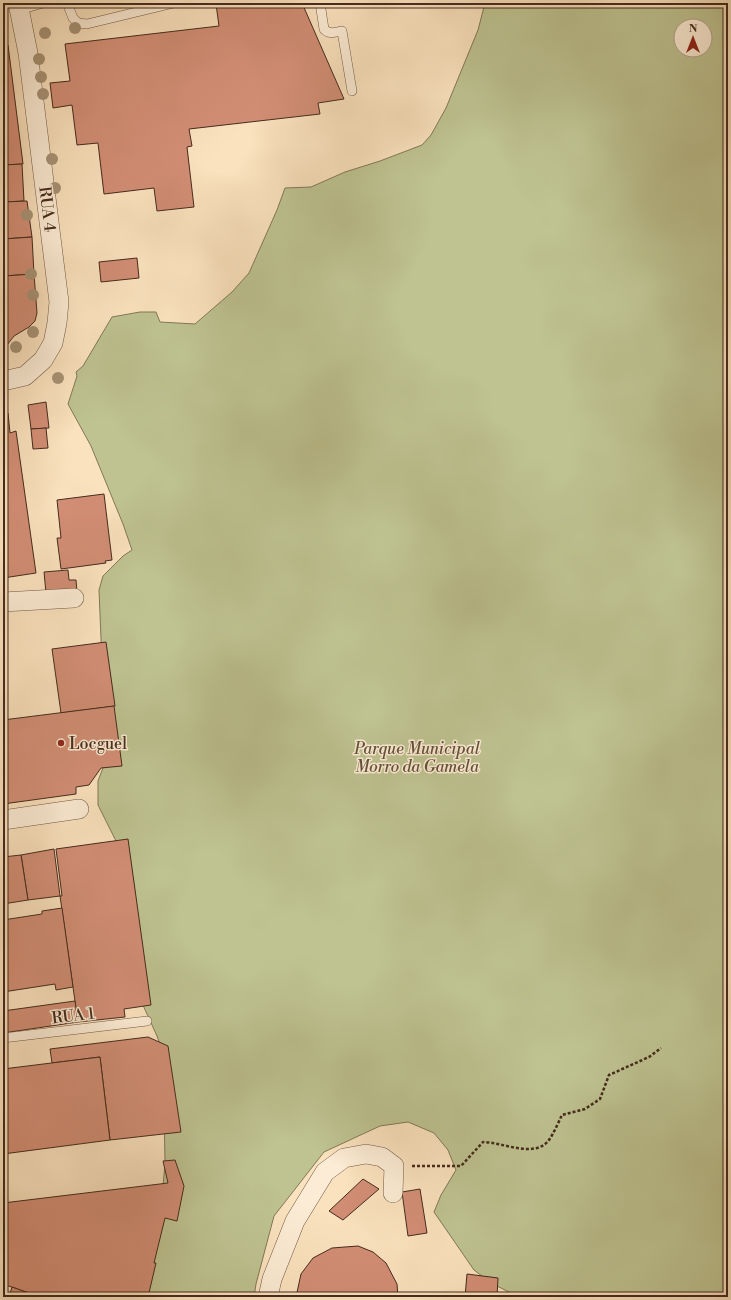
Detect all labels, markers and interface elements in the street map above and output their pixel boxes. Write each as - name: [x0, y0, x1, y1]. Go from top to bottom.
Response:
- north arrow: [673, 18, 713, 58]
- text: N: [689, 22, 698, 36]
- street label: RUA 4: [34, 185, 60, 233]
- place label: Locguel: [69, 734, 127, 754]
- marker: Locguel: [56, 738, 66, 748]
- park label: Parque Municipal Morro da Gamela: [353, 739, 481, 777]
- street label: RUA 1: [51, 1003, 96, 1029]

